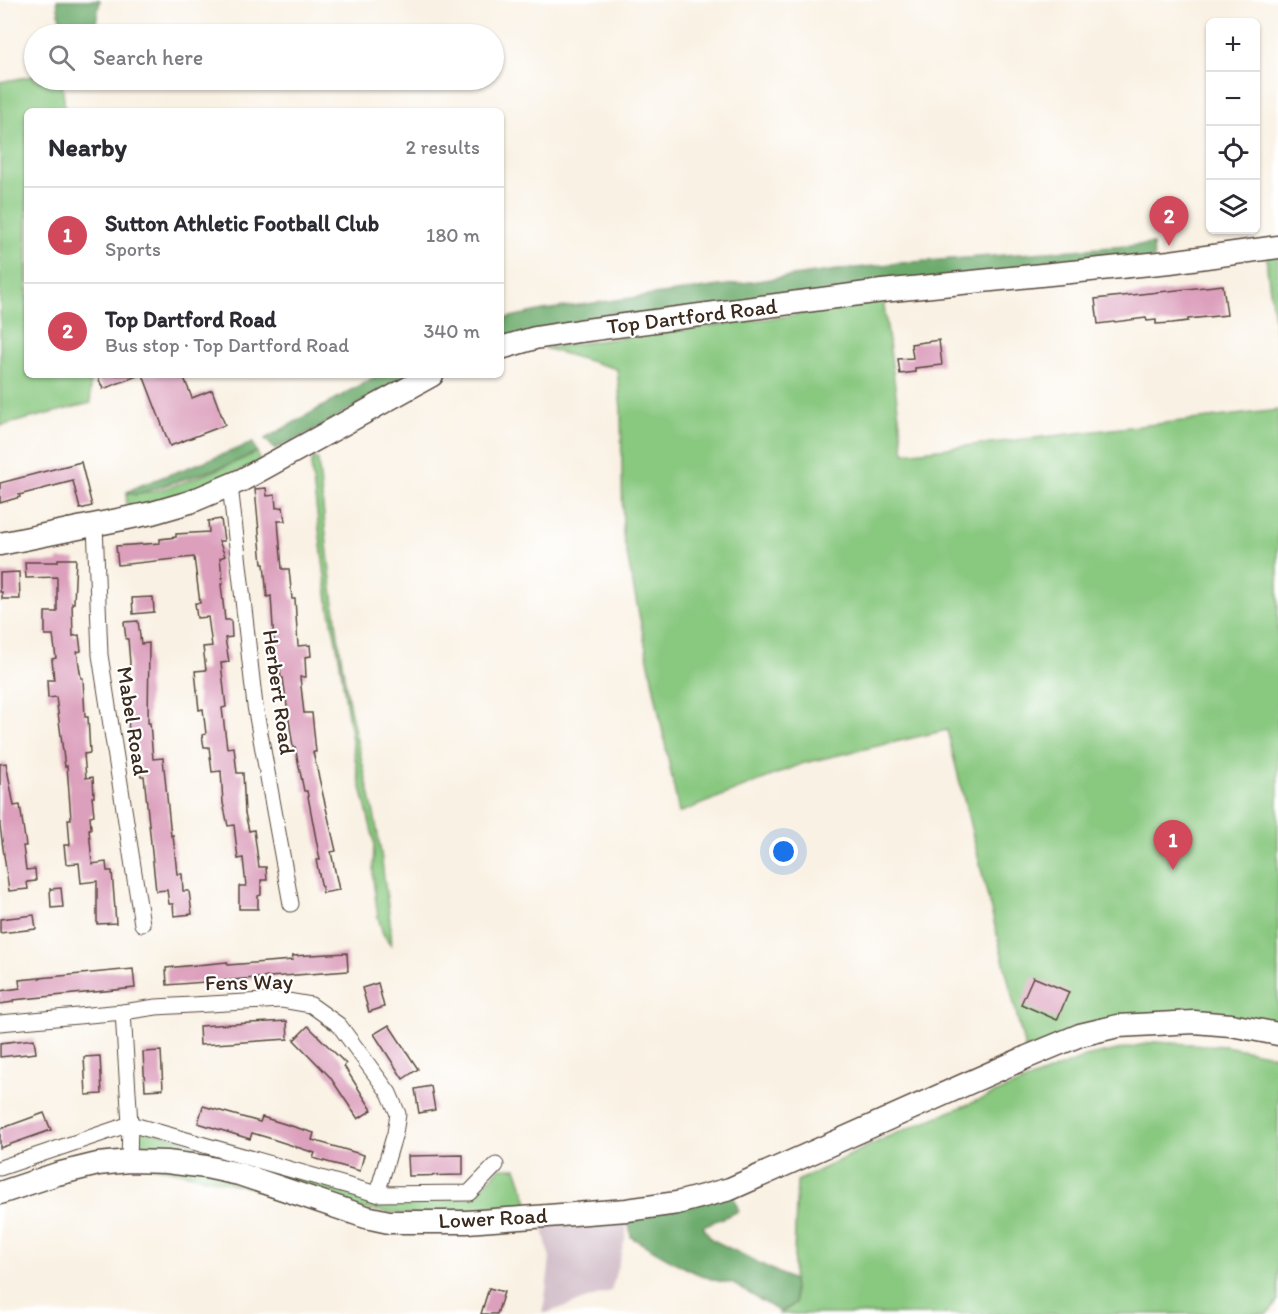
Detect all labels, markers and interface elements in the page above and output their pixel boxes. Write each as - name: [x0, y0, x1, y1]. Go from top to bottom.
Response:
- map controls: [1206, 18, 1260, 234]
- button: +: [1206, 18, 1260, 72]
- search box: [24, 24, 504, 90]
- icon: search: [45, 41, 78, 74]
- text: Search here: [93, 44, 203, 71]
- button: −: [1206, 72, 1260, 126]
- button: locate: [1206, 126, 1260, 180]
- text: Nearby: [48, 131, 127, 163]
- text: 2 results: [406, 135, 480, 159]
- button: layers: [1206, 180, 1260, 234]
- pin: 2: [1150, 196, 1188, 246]
- text: Sutton Athletic Football Club: [105, 210, 379, 237]
- text: 1: [63, 223, 72, 247]
- text: 180 m: [426, 223, 480, 247]
- text: Sports: [105, 237, 161, 261]
- street label: Top Dartford Road: [605, 292, 779, 340]
- text: Top Dartford Road: [105, 306, 276, 333]
- text: 2: [62, 319, 73, 343]
- text: 340 m: [423, 319, 480, 343]
- text: Bus stop · Top Dartford Road: [105, 333, 349, 357]
- street label: Herbert Road: [257, 628, 301, 756]
- street label: Mabel Road: [111, 665, 155, 777]
- pin: 1: [1154, 820, 1192, 870]
- your location: [769, 837, 798, 866]
- street label: Fens Way: [205, 968, 294, 996]
- street label: Lower Road: [438, 1202, 548, 1234]

